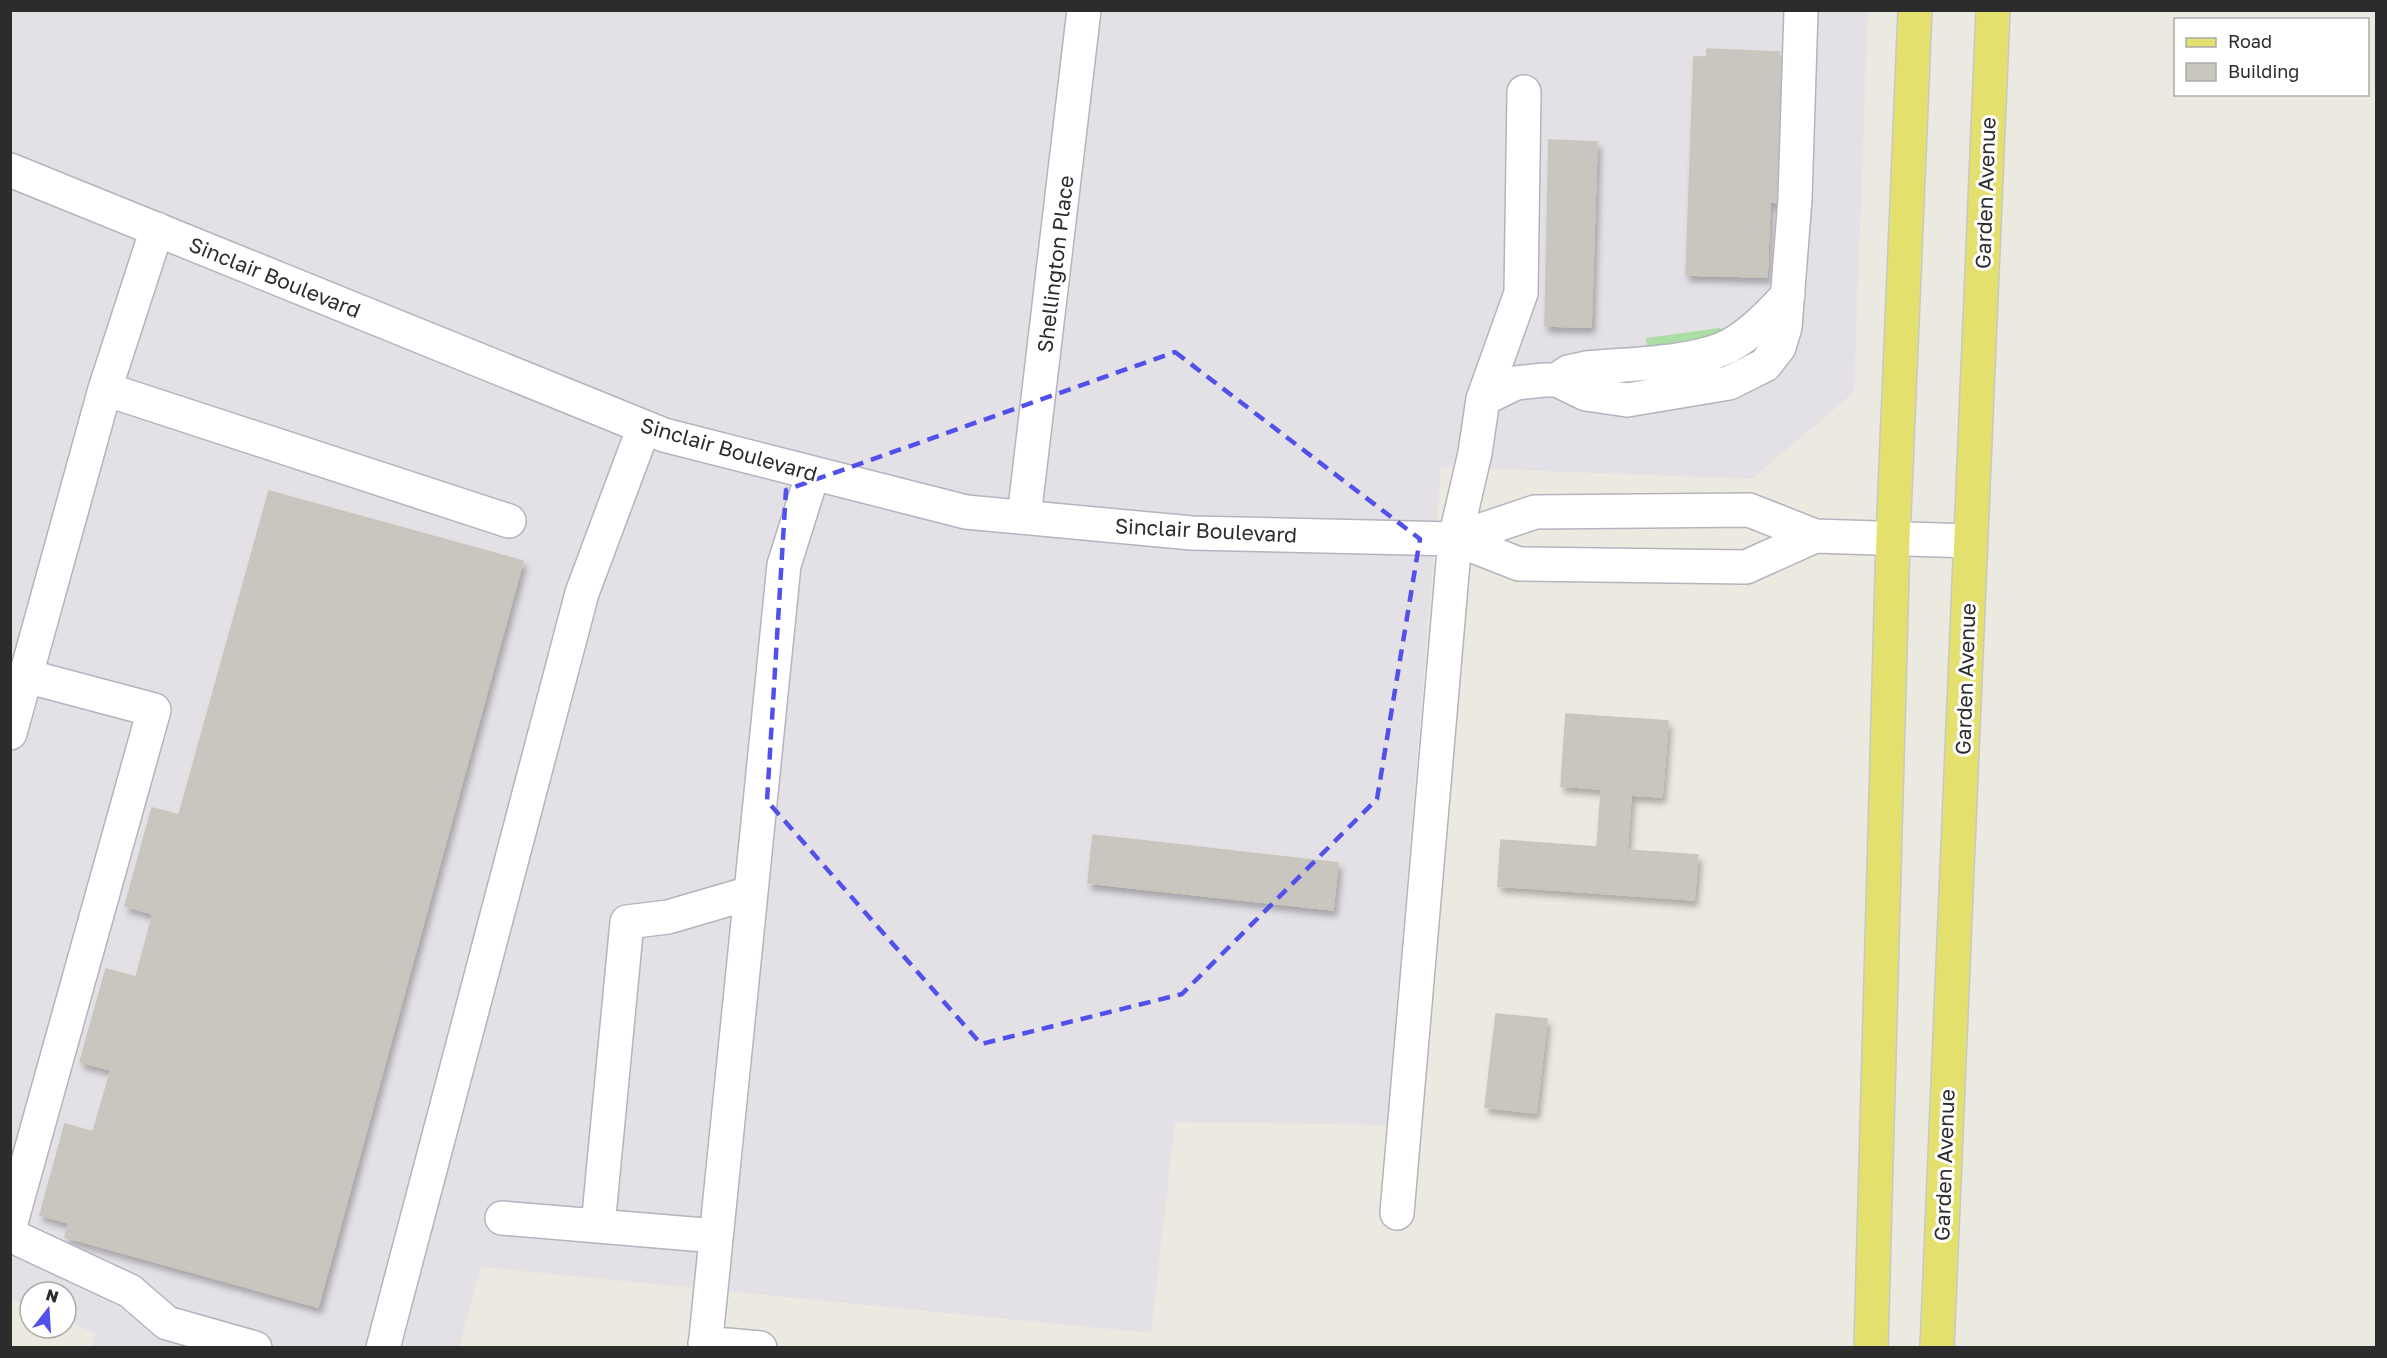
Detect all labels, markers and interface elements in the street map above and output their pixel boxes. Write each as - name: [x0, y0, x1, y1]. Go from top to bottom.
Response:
- legend: [2174, 18, 2369, 96]
- text: Road: [2228, 30, 2272, 52]
- text: Building: [2228, 60, 2299, 82]
- street label: Garden Avenue: [1969, 117, 2001, 269]
- street label: Shellington Place: [1031, 174, 1079, 354]
- street label: Sinclair Boulevard: [185, 231, 365, 323]
- street label: Sinclair Boulevard: [638, 411, 820, 487]
- street label: Sinclair Boulevard: [1114, 512, 1298, 548]
- street label: Garden Avenue: [1949, 603, 1981, 755]
- street label: Garden Avenue: [1928, 1089, 1960, 1241]
- north arrow: [18, 1280, 78, 1340]
- text: N: [44, 1284, 61, 1307]

